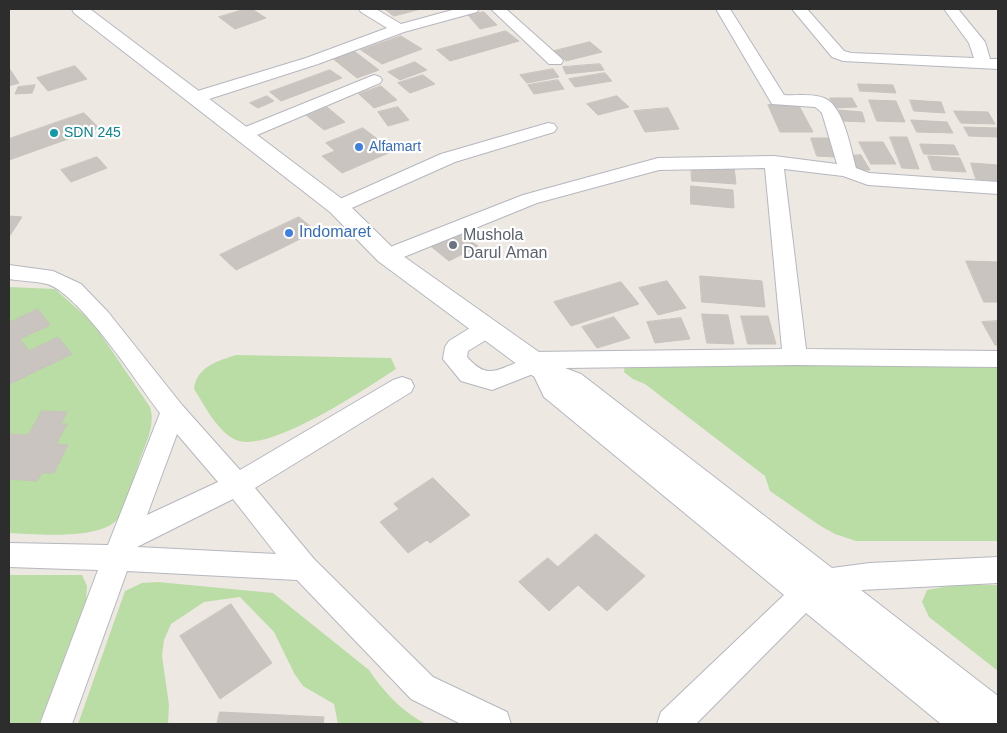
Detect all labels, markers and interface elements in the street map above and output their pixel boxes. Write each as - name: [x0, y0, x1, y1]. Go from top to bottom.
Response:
- place label: SDN 245: [64, 125, 121, 141]
- marker: SDN 245: [48, 127, 60, 139]
- place label: Alfamart: [369, 139, 421, 155]
- marker: Alfamart: [353, 141, 365, 153]
- place label: Indomaret: [299, 223, 371, 243]
- place label: Mushola Darul Aman: [463, 226, 547, 264]
- marker: Indomaret: [283, 227, 295, 239]
- marker: Mushola Darul Aman: [447, 239, 459, 251]

